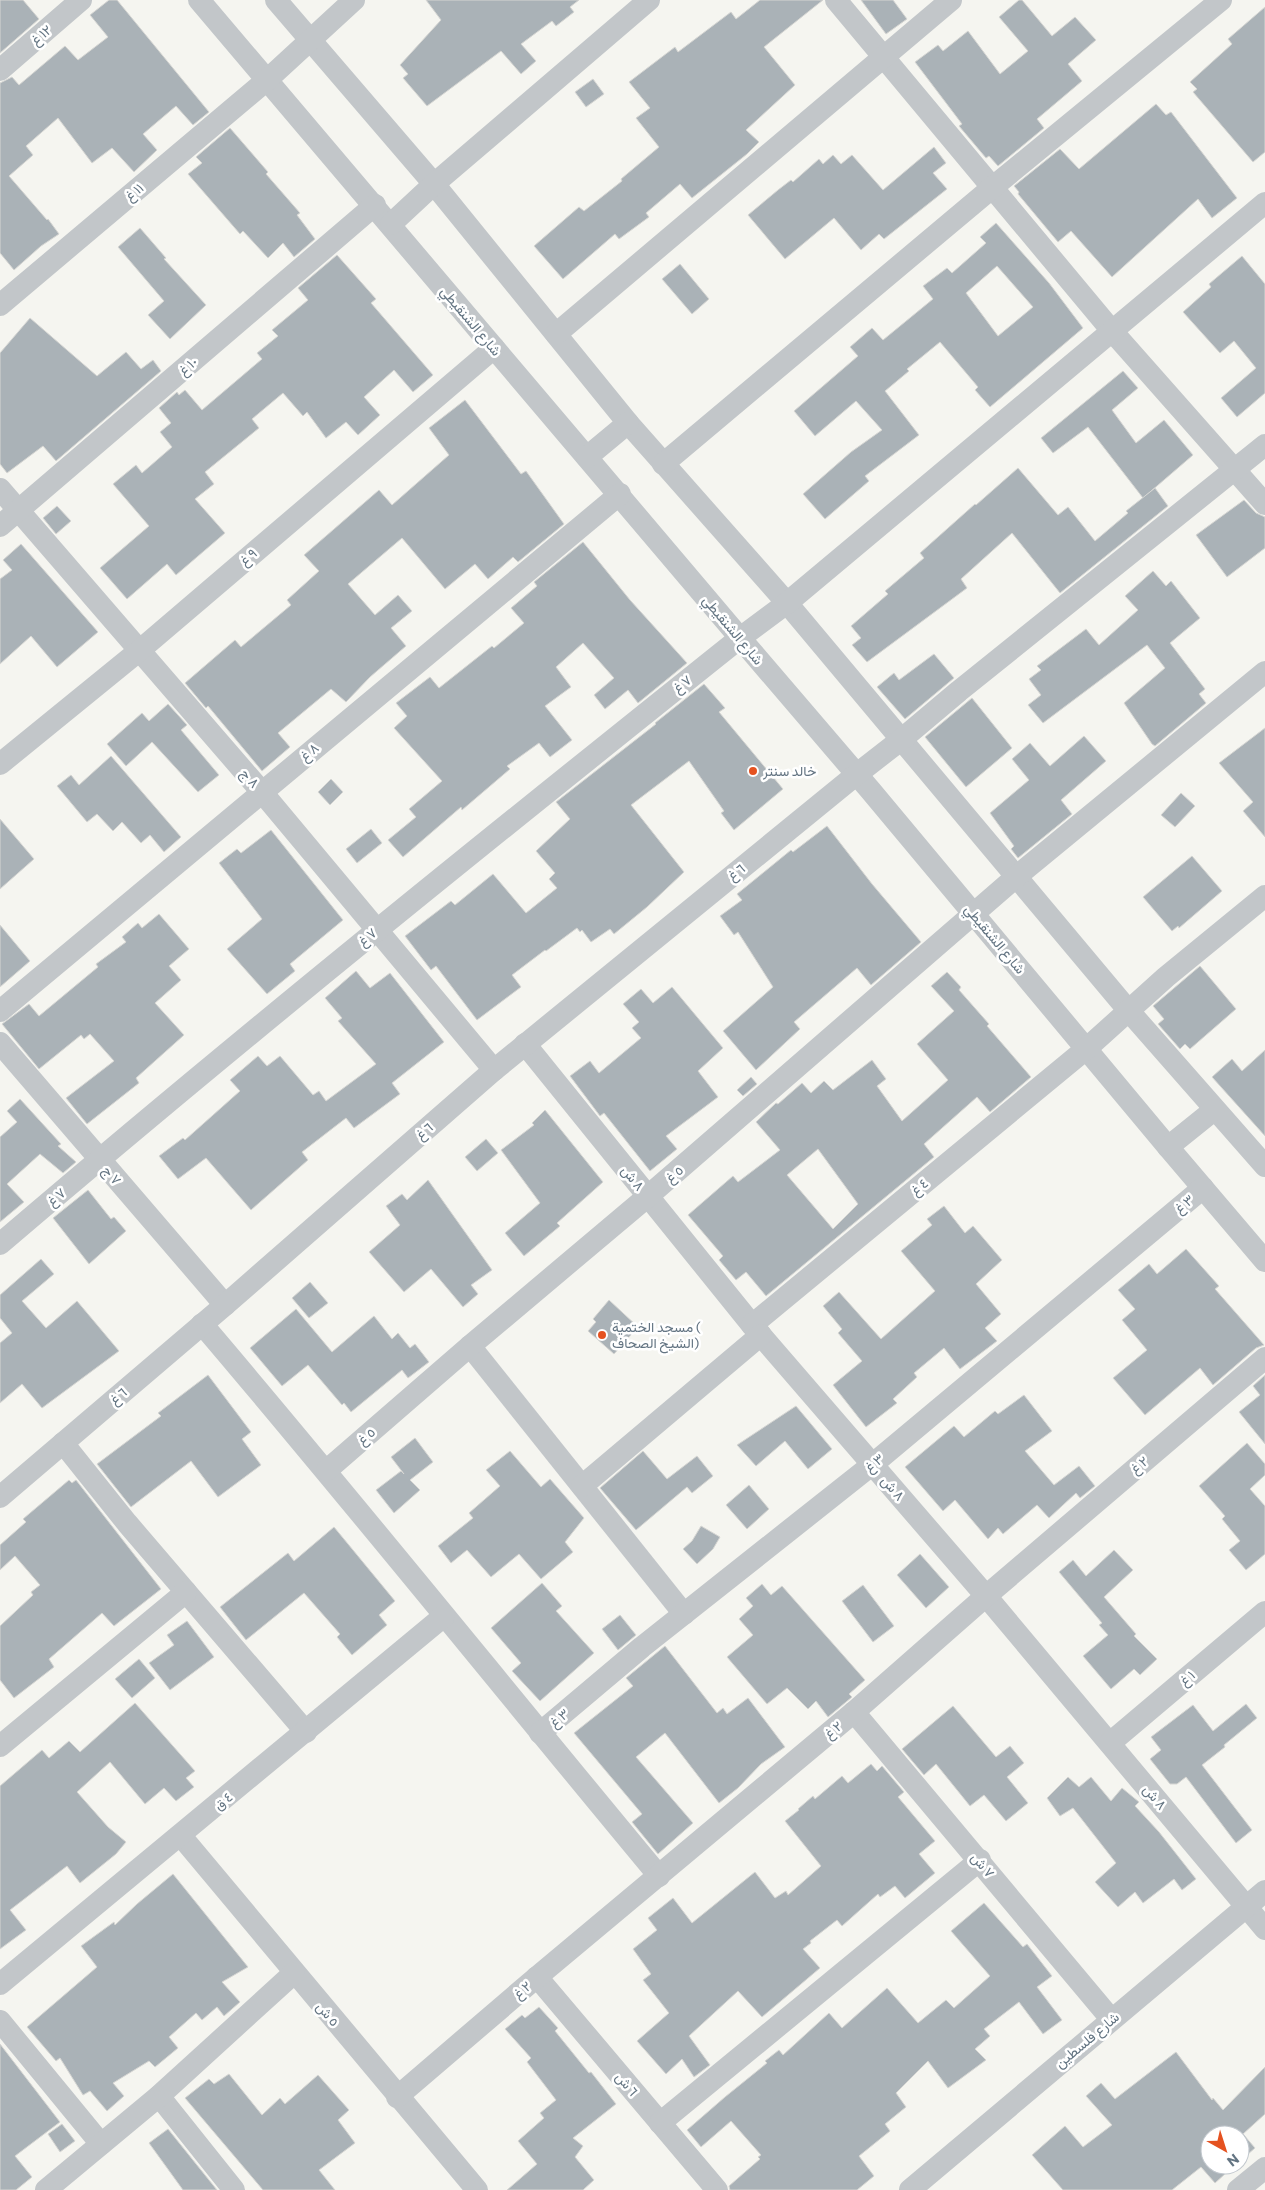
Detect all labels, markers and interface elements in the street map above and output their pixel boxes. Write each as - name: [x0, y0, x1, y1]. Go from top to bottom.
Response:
- street label: ١٢ غ: [27, 21, 57, 51]
- street label: ١١ غ: [121, 179, 149, 207]
- street label: شارع الشنقيطي: [434, 283, 505, 361]
- street label: ١٠ غ: [174, 352, 203, 381]
- street label: ٩ غ: [235, 544, 262, 571]
- street label: شارع الشنقيطي: [696, 592, 767, 670]
- street label: ٧ غ: [669, 671, 697, 699]
- street label: ٨ غ: [296, 739, 324, 767]
- place label: خالد سنتر: [762, 762, 816, 780]
- street label: ٨ ج: [235, 764, 263, 793]
- marker: خالد سنتر: [747, 765, 759, 777]
- street label: ٦ غ: [723, 859, 750, 886]
- street label: شارع الشنقيطي: [958, 901, 1029, 979]
- street label: ٧ غ: [354, 924, 382, 952]
- street label: ٦ غ: [411, 1118, 438, 1145]
- street label: ٧ ج: [97, 1161, 125, 1190]
- street label: ٥ غ: [661, 1161, 688, 1188]
- street label: ٨ ش: [617, 1162, 649, 1194]
- street label: ٤ غ: [906, 1174, 933, 1201]
- street label: ٧ غ: [43, 1184, 71, 1212]
- street label: ٣ غ: [1170, 1190, 1199, 1219]
- place label: مسجد الختمية ( الشيخ الصحاف): [612, 1318, 701, 1354]
- marker: مسجد الختمية ( الشيخ الصحاف): [596, 1329, 608, 1341]
- street label: ٦ غ: [105, 1383, 132, 1410]
- street label: ٥ غ: [353, 1423, 380, 1450]
- street label: ٣ غ: [860, 1450, 889, 1478]
- street label: ٢ غ: [1126, 1452, 1153, 1479]
- street label: ٨ ش: [877, 1472, 909, 1504]
- street label: ١ غ: [1175, 1666, 1200, 1691]
- street label: ٣ غ: [545, 1704, 574, 1733]
- street label: ٢ غ: [820, 1717, 847, 1744]
- street label: ٨ ش: [1139, 1781, 1171, 1813]
- street label: ٤ ق: [210, 1788, 236, 1814]
- street label: ٧ ش: [967, 1849, 999, 1881]
- street label: ٢ غ: [509, 1977, 536, 2004]
- street label: ٥ ش: [313, 1998, 343, 2030]
- street label: شارع فلسطين: [1051, 2008, 1124, 2074]
- street label: ٦ ش: [612, 2068, 642, 2100]
- north arrow: [1200, 2125, 1250, 2175]
- text: N: [1224, 2151, 1243, 2170]

